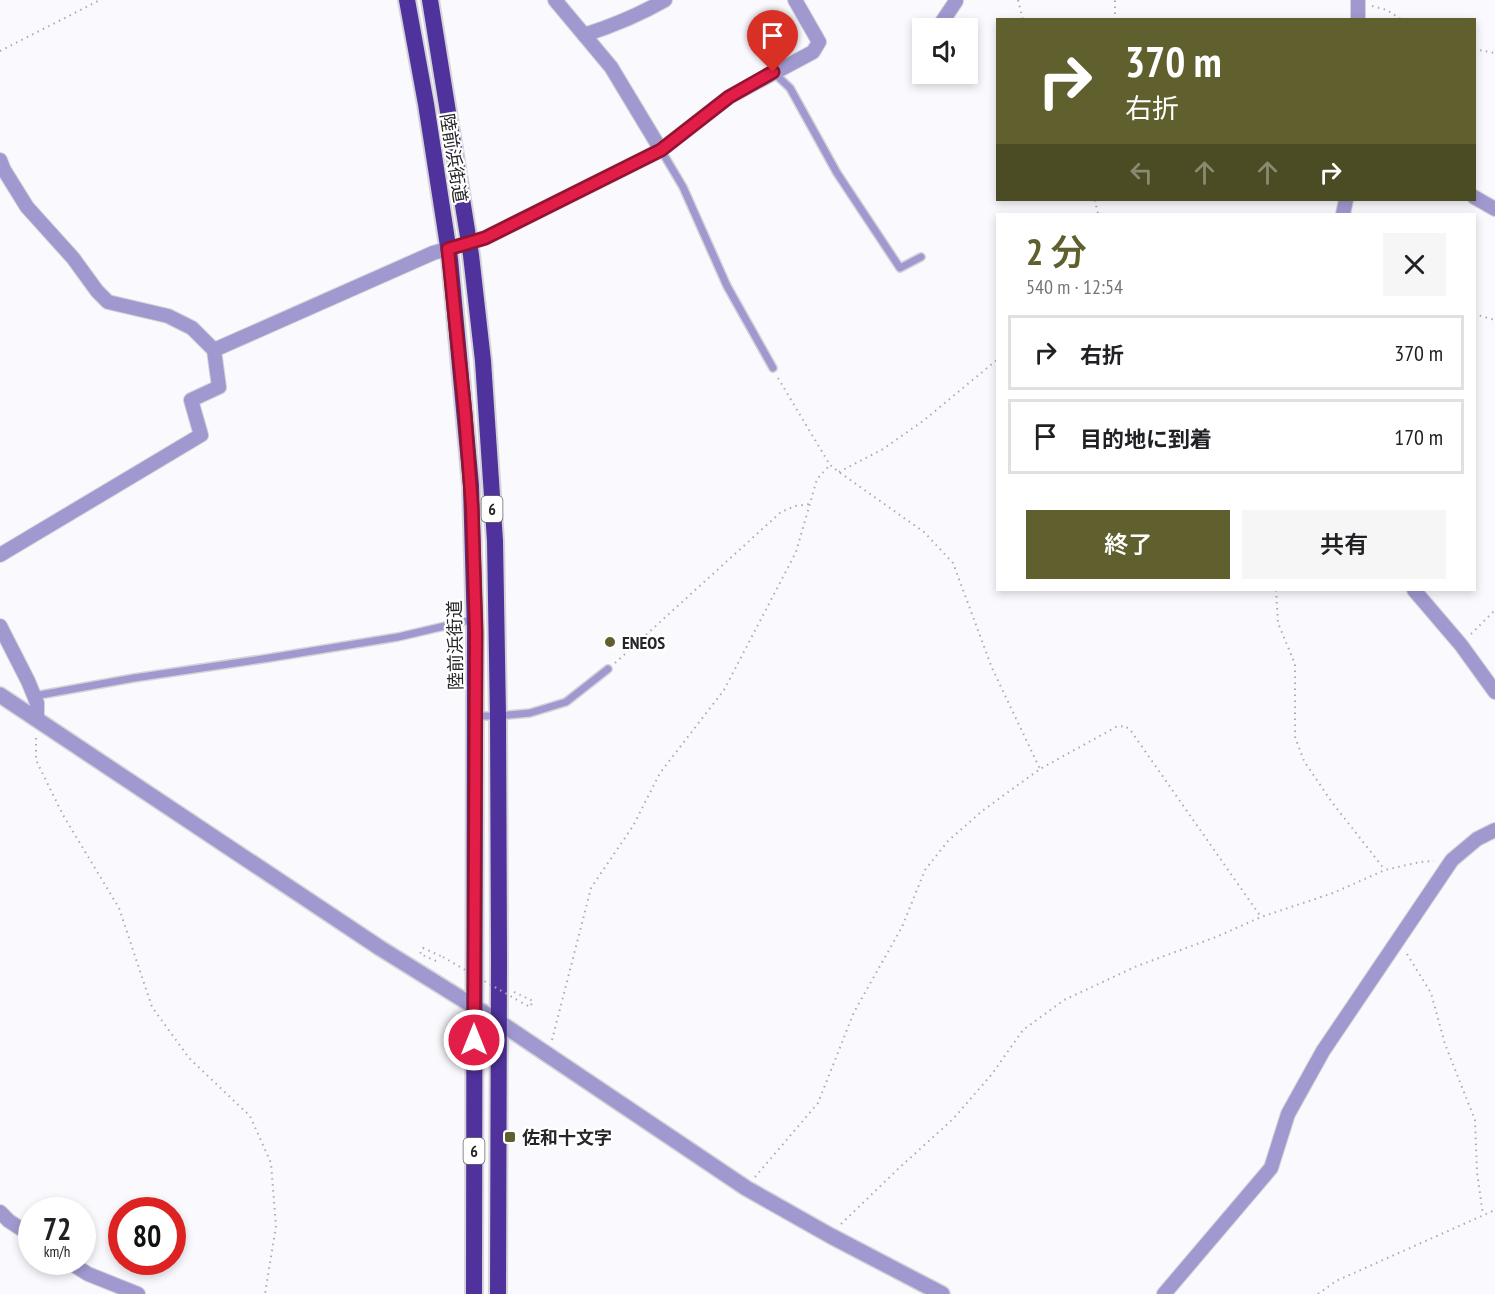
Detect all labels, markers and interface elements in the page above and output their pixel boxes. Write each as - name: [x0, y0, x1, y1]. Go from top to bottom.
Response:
- pin: [747, 10, 798, 72]
- map controls: [912, 18, 978, 84]
- button: sound: [912, 18, 978, 84]
- icon: arrive: [756, 19, 789, 52]
- text: 370 m: [1125, 34, 1222, 89]
- icon: right: [1026, 42, 1104, 120]
- text: 右折: [1125, 91, 1179, 125]
- street label: 陸前浜街道: [436, 112, 472, 204]
- icon: left: [1125, 156, 1158, 189]
- icon: ahead: [1188, 156, 1221, 189]
- icon: ahead: [1251, 156, 1284, 189]
- icon: right: [1314, 156, 1347, 189]
- text: 2 分: [1026, 228, 1087, 275]
- button: close: [1383, 233, 1446, 296]
- text: 540 m · 12:54: [1026, 274, 1123, 300]
- icon: right: [1029, 336, 1062, 369]
- text: 370 m: [1394, 339, 1443, 367]
- text: 右折: [1080, 341, 1124, 369]
- icon: arrive: [1029, 420, 1062, 453]
- text: 170 m: [1394, 423, 1443, 451]
- text: 目的地に到着: [1080, 425, 1212, 453]
- road number: 6: [482, 496, 502, 522]
- button: 終了: [1026, 510, 1230, 579]
- button: 共有: [1242, 510, 1446, 579]
- street label: 陸前浜街道: [443, 600, 467, 690]
- place label: ENEOS: [622, 631, 665, 654]
- marker: ENEOS: [603, 635, 617, 649]
- position arrow: [442, 1008, 506, 1072]
- place label: 佐和十文字: [522, 1126, 612, 1149]
- marker: 佐和十文字: [503, 1130, 517, 1144]
- road number: 6: [464, 1138, 484, 1164]
- speed limit sign: 80: [108, 1197, 186, 1275]
- text: 72: [43, 1209, 71, 1248]
- text: km/h: [44, 1242, 70, 1261]

